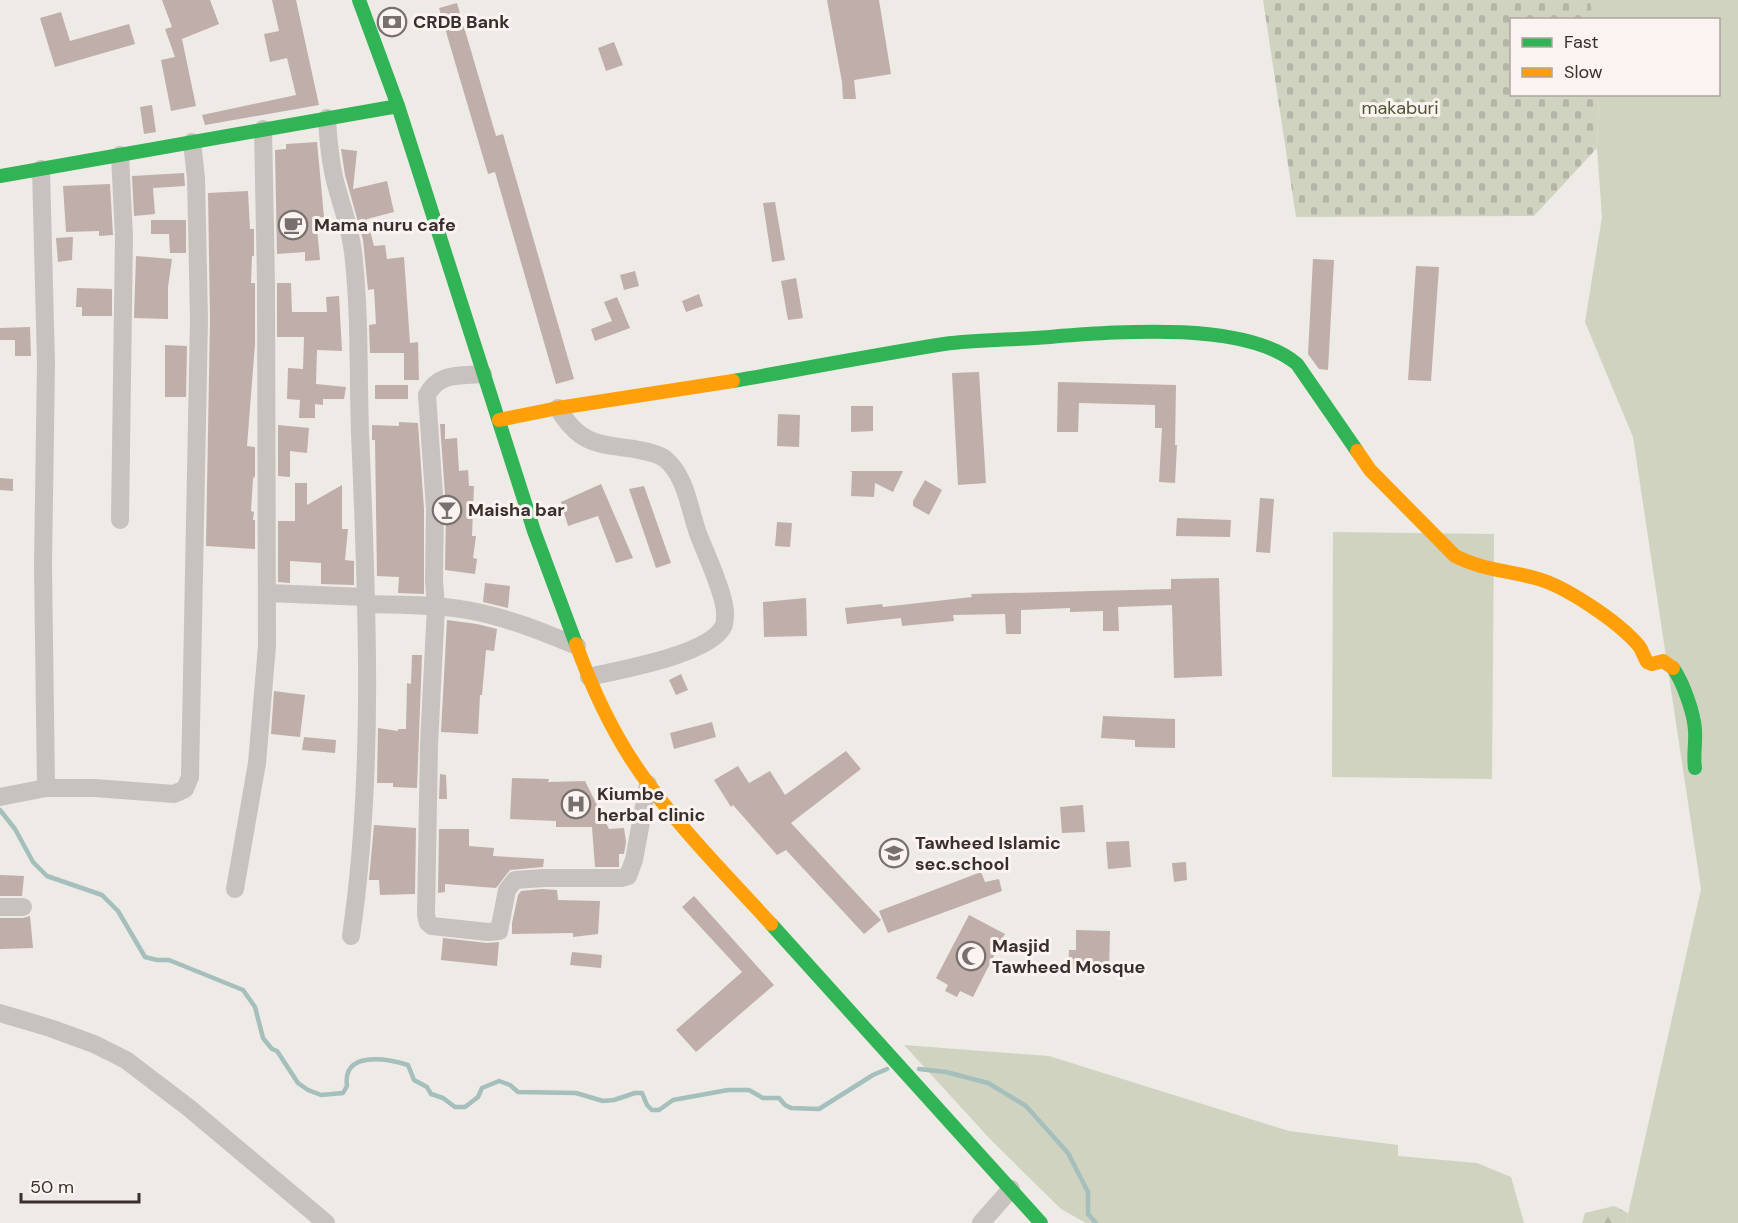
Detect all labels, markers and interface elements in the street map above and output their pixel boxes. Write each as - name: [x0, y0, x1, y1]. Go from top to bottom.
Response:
- bank icon: CRDB Bank: [376, 6, 408, 38]
- place label: CRDB Bank: [413, 10, 510, 34]
- legend: [1510, 18, 1720, 96]
- text: Fast: [1564, 30, 1599, 54]
- text: Slow: [1564, 60, 1603, 84]
- park label: makaburi: [1361, 96, 1439, 120]
- cafe icon: Mama nuru cafe: [277, 209, 309, 241]
- place label: Mama nuru cafe: [314, 213, 456, 237]
- bar icon: Maisha bar: [431, 494, 463, 526]
- place label: Maisha bar: [468, 498, 565, 522]
- place label: Kiumbe herbal clinic: [597, 782, 705, 827]
- hospital icon: Kiumbe herbal clinic: [560, 788, 592, 820]
- place label: Tawheed Islamic sec.school: [915, 831, 1061, 876]
- school or university icon: Tawheed Islamic sec.school: [878, 837, 910, 869]
- place label: Masjid Tawheed Mosque: [992, 934, 1146, 979]
- mosque icon: Masjid Tawheed Mosque: [955, 940, 987, 972]
- scale bar: [21, 1166, 140, 1204]
- text: 50 m: [30, 1175, 74, 1199]

